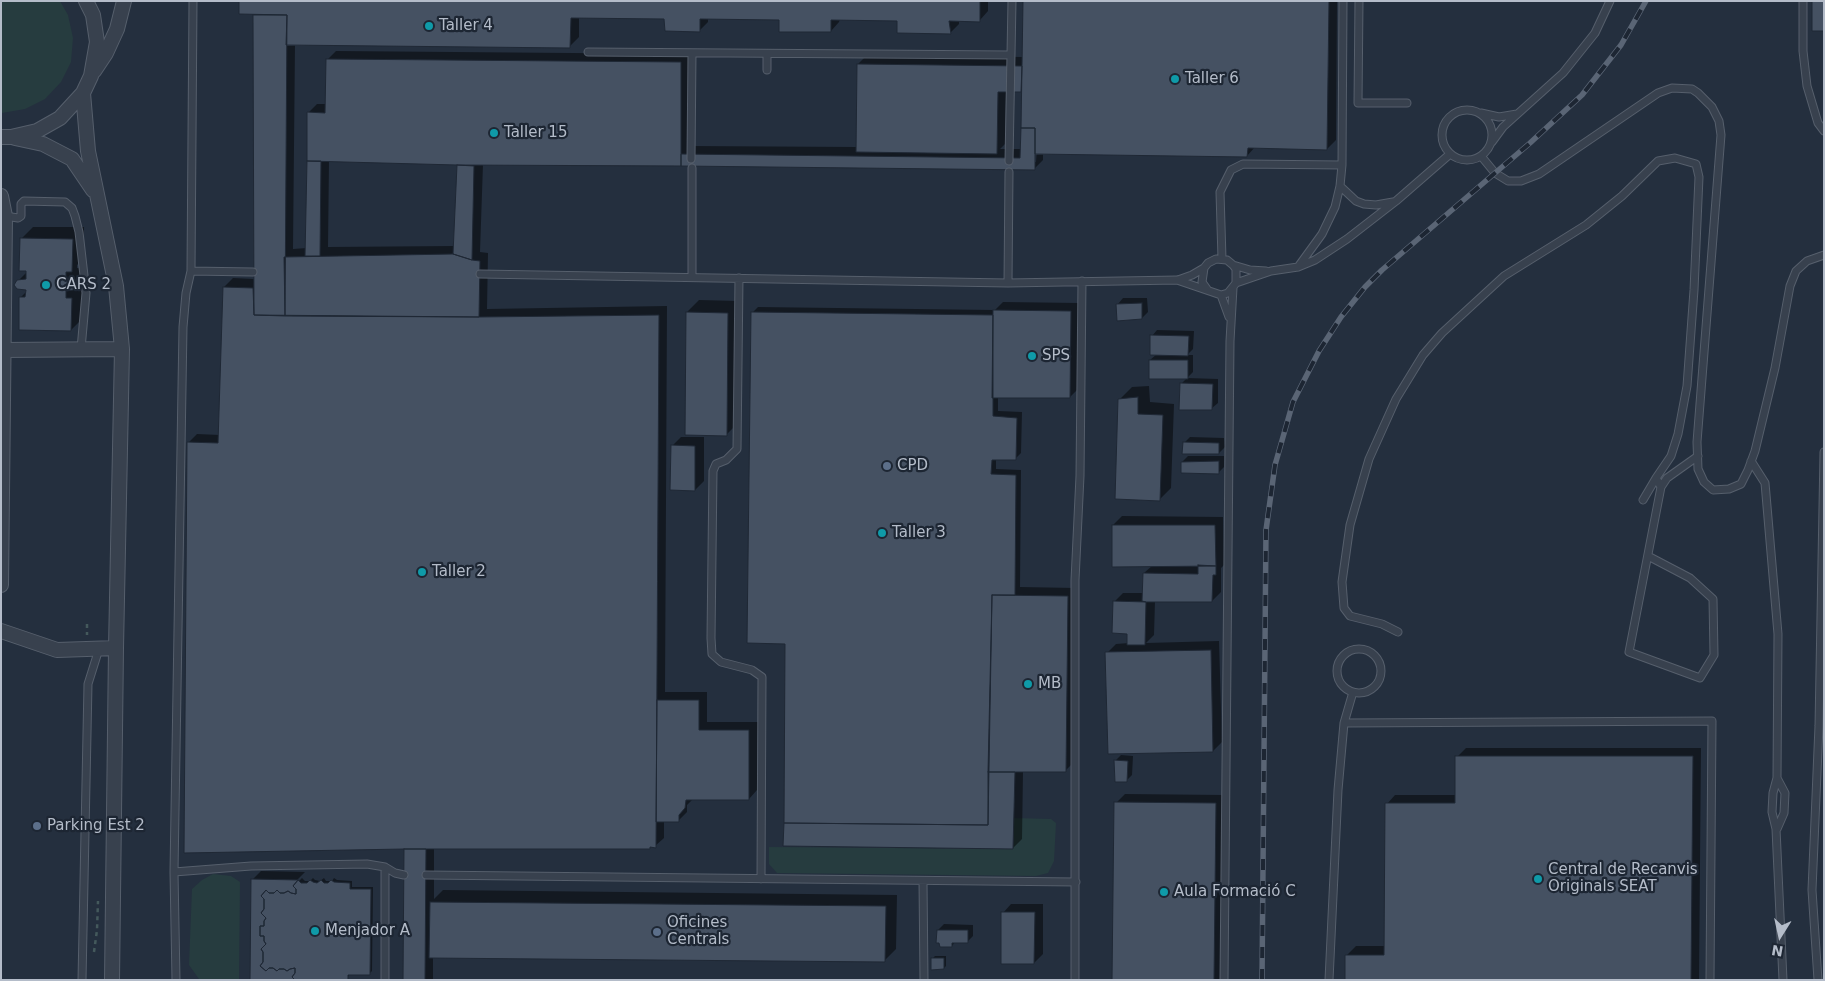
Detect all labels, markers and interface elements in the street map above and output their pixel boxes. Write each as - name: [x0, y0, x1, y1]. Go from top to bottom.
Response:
- place label: Taller 4: [439, 17, 493, 35]
- marker: Taller 4: [423, 20, 435, 32]
- place label: Taller 6: [1185, 70, 1239, 88]
- marker: Taller 6: [1169, 73, 1181, 85]
- place label: Taller 15: [504, 124, 567, 142]
- marker: Taller 15: [488, 127, 500, 139]
- place label: CARS 2: [56, 276, 111, 294]
- marker: CARS 2: [40, 279, 52, 291]
- place label: SPS: [1042, 347, 1070, 365]
- marker: SPS: [1026, 350, 1038, 362]
- place label: CPD: [897, 457, 928, 475]
- marker: CPD: [881, 460, 893, 472]
- place label: Taller 3: [892, 524, 946, 542]
- marker: Taller 3: [876, 527, 888, 539]
- place label: Taller 2: [432, 563, 486, 581]
- marker: Taller 2: [416, 566, 428, 578]
- place label: MB: [1038, 675, 1061, 693]
- marker: MB: [1022, 678, 1034, 690]
- place label: Parking Est 2: [47, 817, 145, 835]
- marker: Parking Est 2: [31, 820, 43, 832]
- place label: Central de Recanvis Originals SEAT: [1548, 861, 1698, 896]
- marker: Central de Recanvis Originals SEAT: [1532, 873, 1544, 885]
- place label: Aula Formació C: [1174, 883, 1296, 901]
- marker: Aula Formació C: [1158, 886, 1170, 898]
- north arrow: [1755, 911, 1805, 961]
- place label: Oficines Centrals: [667, 914, 729, 949]
- place label: Menjador A: [325, 922, 410, 940]
- marker: Menjador A: [309, 925, 321, 937]
- marker: Oficines Centrals: [651, 926, 663, 938]
- text: N: [1770, 942, 1785, 960]

